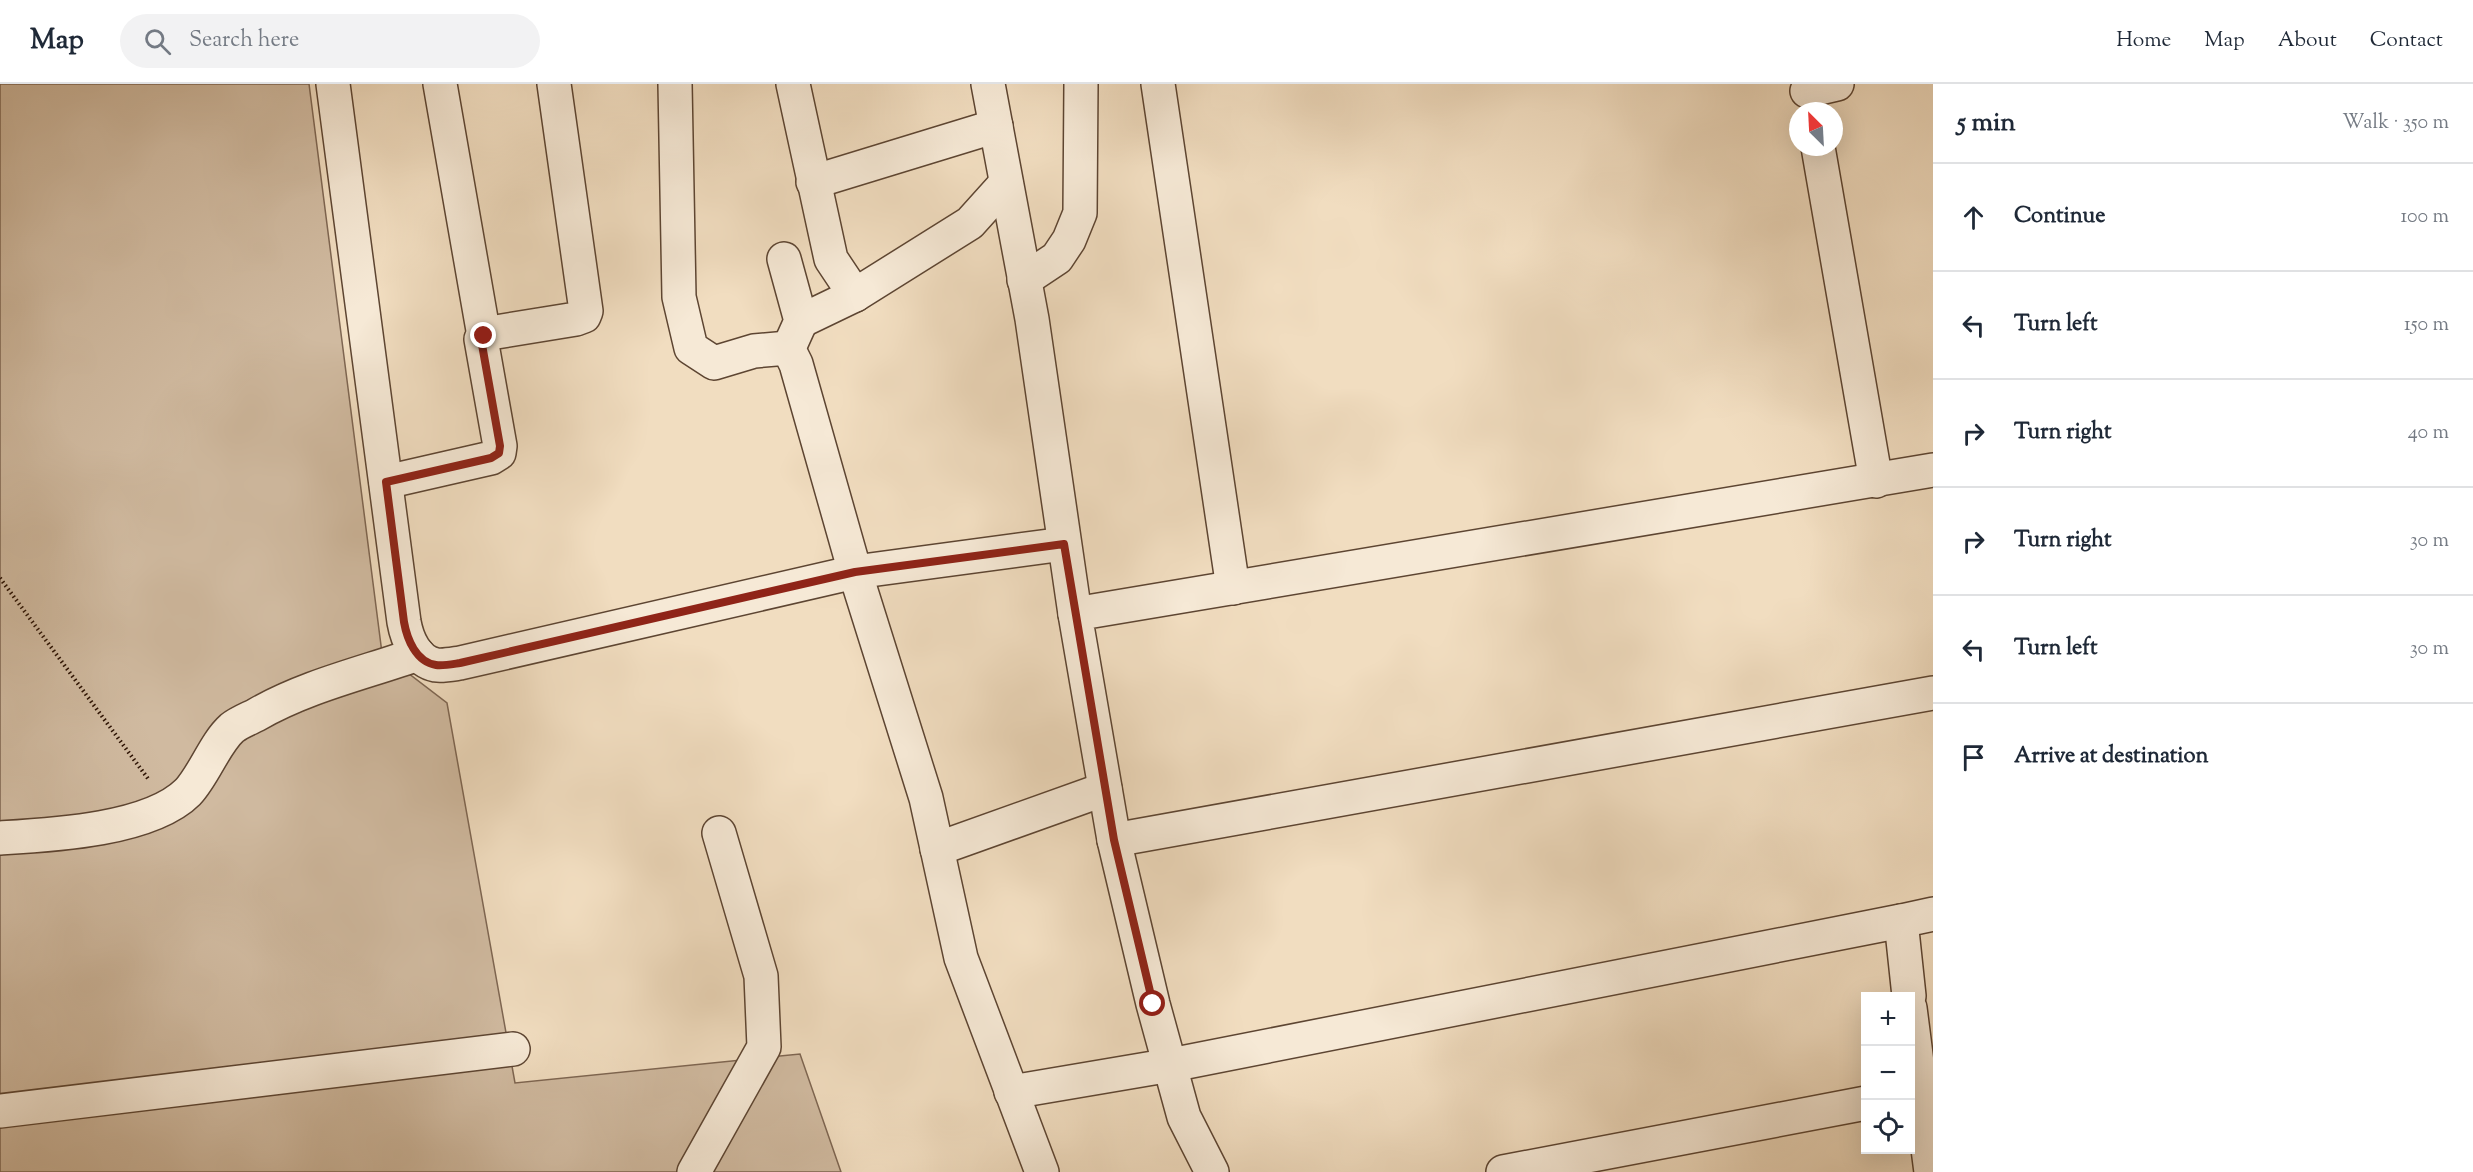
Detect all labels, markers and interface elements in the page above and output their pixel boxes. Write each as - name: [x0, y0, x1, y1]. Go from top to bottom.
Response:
- search box: [120, 14, 540, 68]
- text: Map: [30, 21, 84, 61]
- icon: search: [141, 25, 174, 58]
- text: Search here: [189, 25, 299, 57]
- text: Home: [2116, 26, 2171, 56]
- text: Map: [2204, 26, 2245, 56]
- text: About: [2278, 26, 2337, 56]
- text: Contact: [2370, 26, 2443, 56]
- north arrow: [1789, 102, 1843, 156]
- text: 5 min: [1957, 105, 2016, 142]
- text: Walk · 350 m: [2342, 109, 2449, 138]
- icon: ahead: [1957, 201, 1990, 234]
- text: Continue: [2014, 201, 2105, 233]
- text: 100 m: [2400, 203, 2449, 232]
- icon: left: [1957, 309, 1990, 342]
- text: Turn left: [2014, 309, 2097, 341]
- text: 150 m: [2404, 311, 2449, 340]
- route end: [470, 322, 496, 348]
- icon: right: [1957, 417, 1990, 450]
- text: Turn right: [2014, 417, 2111, 449]
- text: 40 m: [2408, 419, 2449, 448]
- icon: right: [1957, 525, 1990, 558]
- text: Turn right: [2014, 525, 2111, 557]
- text: 30 m: [2410, 527, 2449, 556]
- icon: left: [1957, 633, 1990, 666]
- text: Turn left: [2014, 633, 2097, 665]
- text: 30 m: [2410, 635, 2449, 664]
- icon: arrive: [1957, 741, 1990, 774]
- text: Arrive at destination: [2014, 741, 2209, 773]
- route start: [1139, 990, 1165, 1016]
- map controls: [1861, 992, 1915, 1154]
- button: +: [1861, 992, 1915, 1046]
- button: −: [1861, 1046, 1915, 1100]
- button: locate: [1861, 1100, 1915, 1154]

